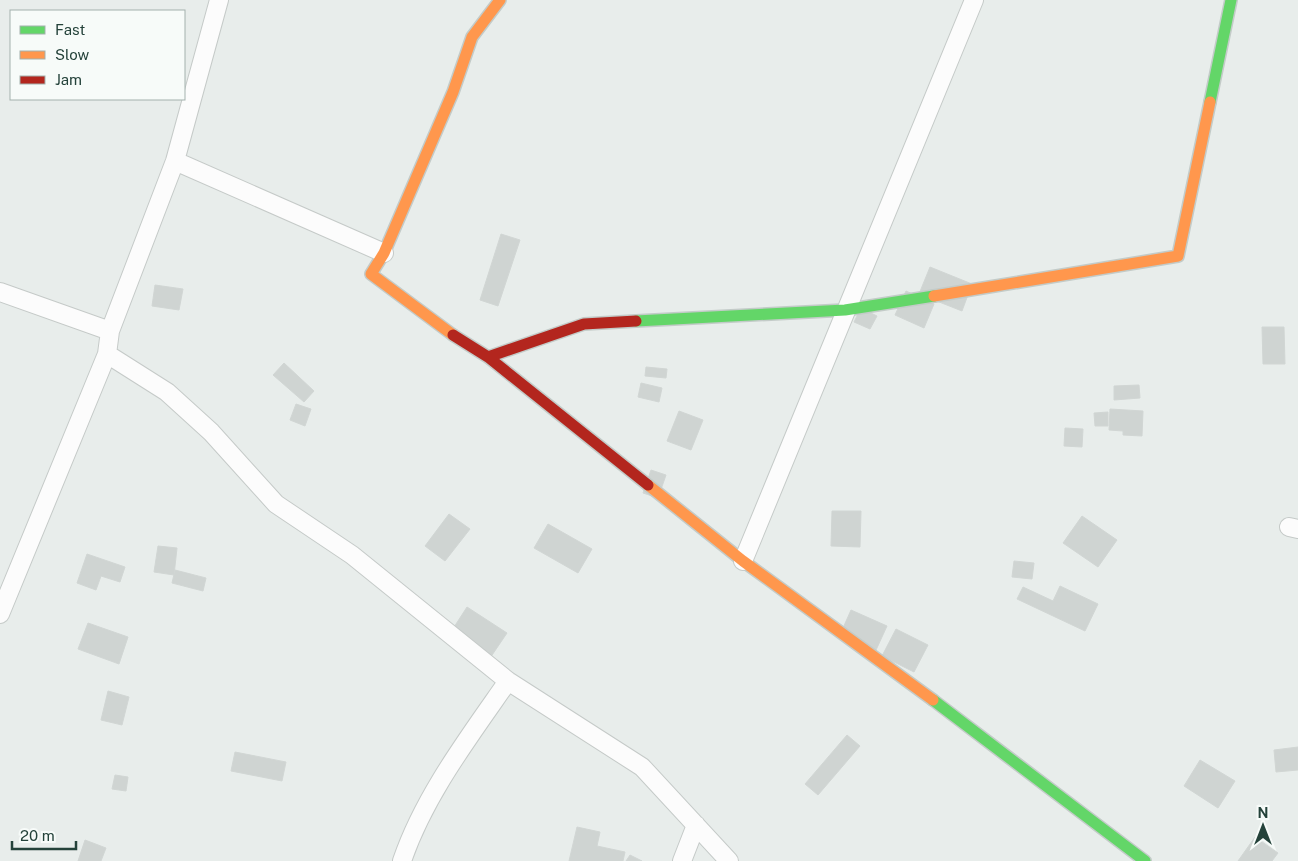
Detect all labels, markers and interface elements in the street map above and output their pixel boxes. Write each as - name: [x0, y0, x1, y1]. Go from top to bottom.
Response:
- legend: [10, 10, 185, 100]
- text: Fast: [55, 21, 85, 38]
- text: Slow: [55, 46, 90, 63]
- text: Jam: [55, 71, 82, 88]
- north arrow: [1238, 801, 1288, 851]
- text: N: [1258, 805, 1268, 821]
- scale bar: [12, 818, 76, 850]
- text: 20 m: [20, 827, 55, 844]

